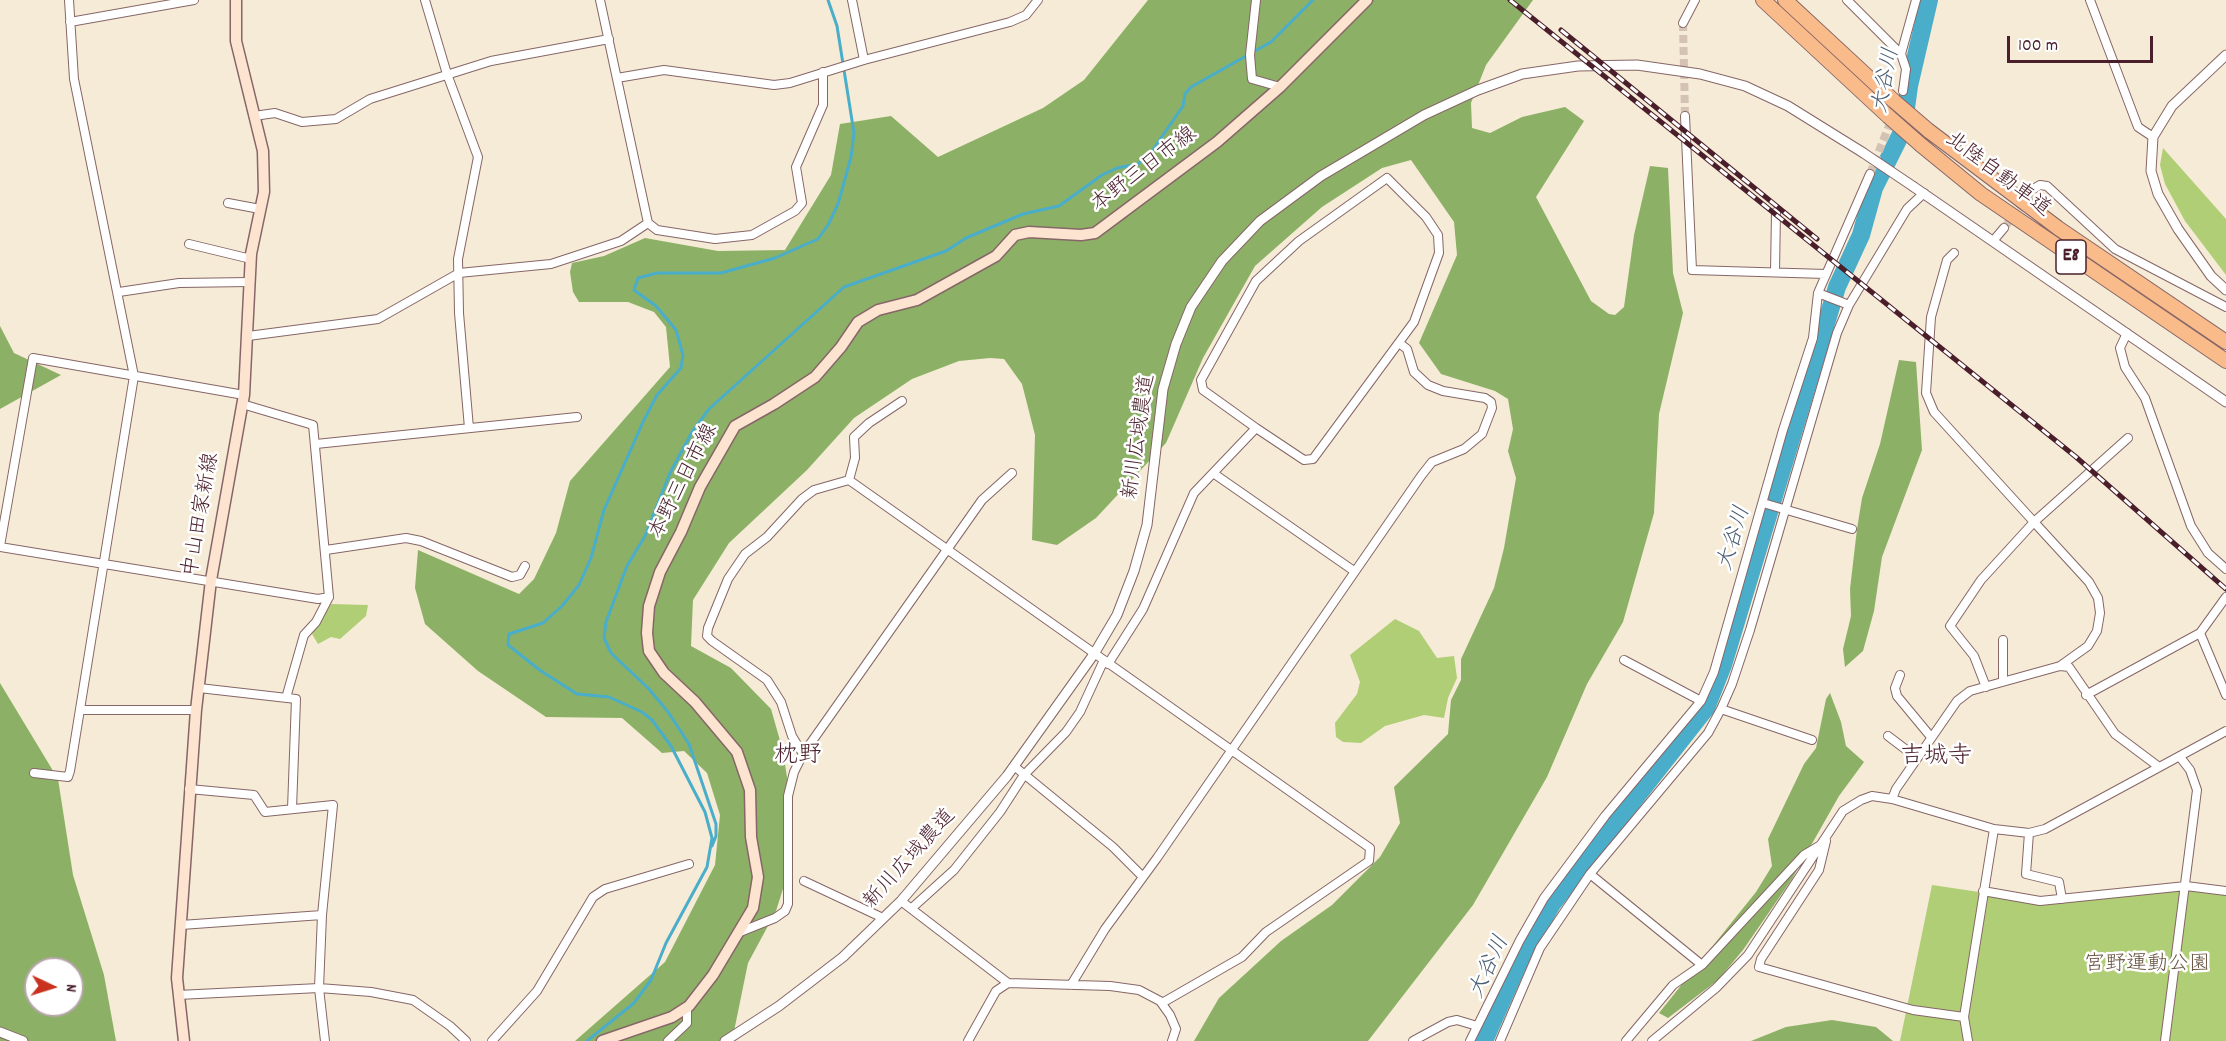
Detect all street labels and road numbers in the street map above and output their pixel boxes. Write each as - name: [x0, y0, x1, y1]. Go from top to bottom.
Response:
- street label: 本野三日市線: [1087, 123, 1203, 219]
- street label: 北陸自動車道: [1939, 128, 2055, 224]
- road number: E8: [2056, 240, 2086, 274]
- street label: 新川広域農道: [1120, 373, 1162, 501]
- street label: 本野三日市線: [645, 420, 725, 544]
- street label: 中山田家新線: [180, 451, 226, 579]
- street label: 新川広域農道: [859, 805, 963, 915]

